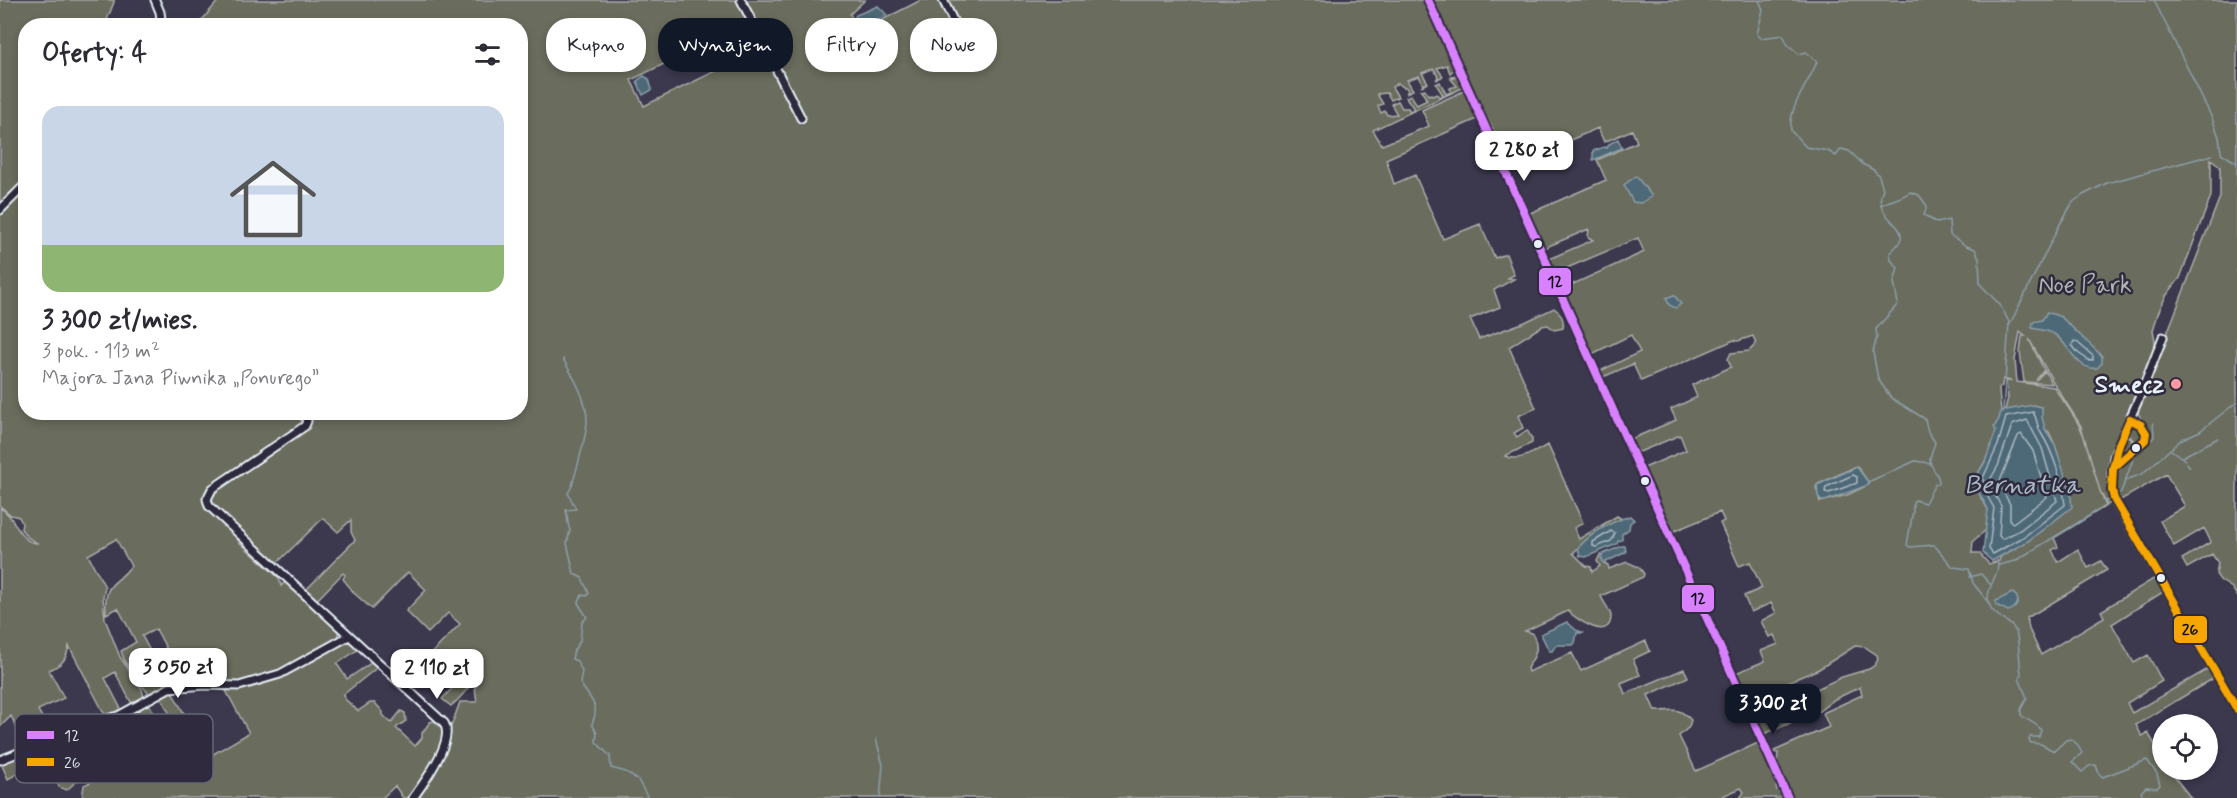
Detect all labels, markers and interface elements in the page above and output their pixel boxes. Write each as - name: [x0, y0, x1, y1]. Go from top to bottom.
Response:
- chip: Kupno: [546, 18, 646, 72]
- chip: Wynajem: [658, 18, 793, 72]
- chip: Filtry: [805, 18, 898, 72]
- chip: Nowe: [910, 18, 997, 72]
- text: Oferty: 4: [42, 37, 147, 71]
- icon: filters: [471, 38, 504, 71]
- pin: 2 280 zł: [1462, 131, 1586, 182]
- text: 2 280 zł: [1489, 137, 1559, 164]
- icon: home: [219, 145, 327, 253]
- unlabelled marker: [1532, 238, 1544, 250]
- line badge: 12: [1538, 267, 1572, 296]
- park label: Noe Park: [2038, 270, 2132, 301]
- text: 12: [1547, 272, 1563, 293]
- text: 3 300 zł/mies.: [42, 304, 197, 338]
- text: 3 pok. · 113 m²: [42, 338, 160, 365]
- text: Majora Jana Piwnika „Ponurego”: [42, 365, 319, 392]
- place label: Smecz: [2095, 370, 2164, 401]
- marker: Smecz: [2169, 377, 2183, 391]
- unlabelled marker: [2130, 442, 2142, 454]
- water label: Bernatka: [1964, 469, 2081, 503]
- unlabelled marker: [1639, 475, 1651, 487]
- unlabelled marker: [2155, 572, 2167, 584]
- line badge: 12: [1681, 584, 1715, 613]
- text: 12: [1690, 589, 1706, 610]
- line badge: 26: [2173, 615, 2208, 644]
- text: 26: [2182, 620, 2198, 641]
- pin: 3 050 zł: [116, 648, 240, 699]
- pin: 2 110 zł: [375, 649, 499, 700]
- text: 3 050 zł: [143, 654, 213, 681]
- text: 2 110 zł: [405, 655, 469, 682]
- pin: 3 300 zł: [1711, 684, 1835, 735]
- text: 3 300 zł: [1739, 690, 1807, 717]
- legend: [15, 714, 213, 783]
- map controls: [2152, 714, 2218, 780]
- button: locate: [2152, 714, 2218, 780]
- text: 12: [64, 726, 80, 747]
- text: 26: [64, 753, 81, 774]

